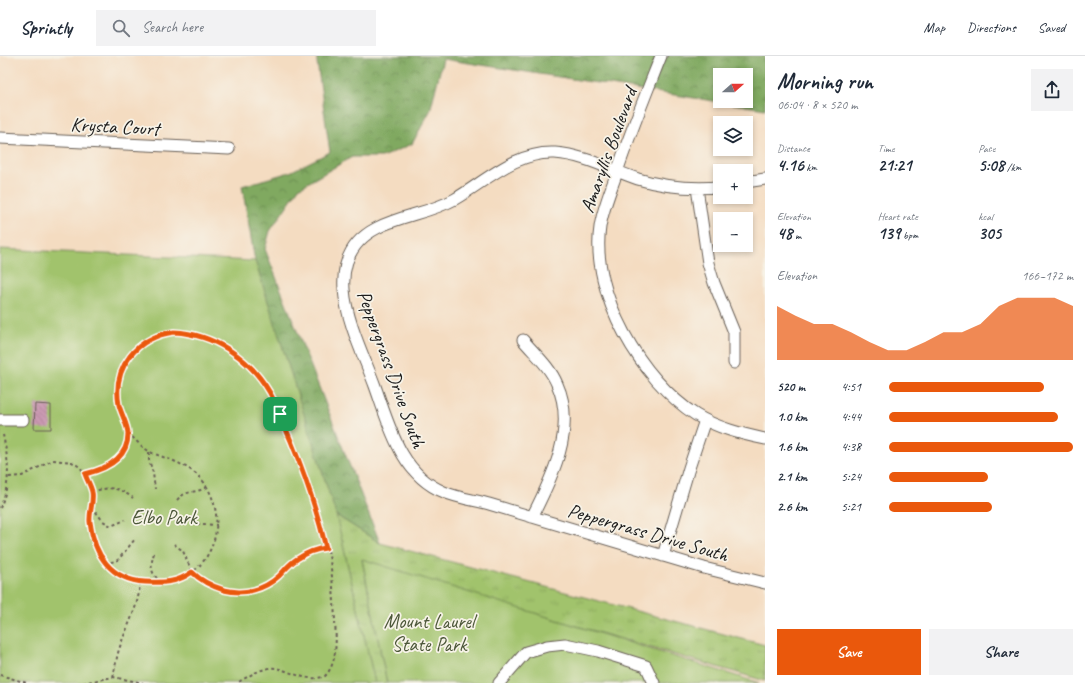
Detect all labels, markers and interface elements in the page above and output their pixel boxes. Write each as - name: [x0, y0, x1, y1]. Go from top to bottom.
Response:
- search box: [96, 10, 376, 46]
- text: Sprintly: [20, 16, 72, 40]
- icon: search: [110, 17, 132, 39]
- text: Search here: [142, 18, 203, 37]
- text: Map: [924, 19, 945, 36]
- text: Directions: [967, 19, 1016, 36]
- text: Saved: [1038, 19, 1065, 36]
- north arrow: [713, 68, 753, 108]
- map controls: [713, 68, 753, 252]
- text: Morning run: [777, 68, 873, 96]
- button: share: [1031, 69, 1073, 111]
- street label: Amaryllis Boulevard: [574, 81, 644, 216]
- text: 06:04 · 8 × 520 m: [777, 97, 858, 113]
- street label: Krysta Court: [70, 112, 163, 141]
- button: layers: [713, 116, 753, 156]
- text: Distance: [777, 141, 810, 155]
- text: Time: [878, 141, 895, 155]
- text: Pace: [978, 141, 995, 155]
- text: 4.16: [777, 155, 804, 176]
- text: 21:21: [878, 155, 912, 176]
- text: 5:08: [978, 155, 1004, 176]
- text: km: [804, 160, 817, 174]
- text: /km: [1004, 160, 1021, 174]
- button: +: [713, 164, 753, 204]
- text: Elevation: [777, 209, 811, 223]
- text: Heart rate: [878, 209, 918, 223]
- text: kcal: [978, 209, 993, 223]
- button: −: [713, 212, 753, 252]
- text: 48: [777, 223, 792, 244]
- text: 139: [878, 223, 900, 244]
- text: 305: [978, 223, 1001, 244]
- text: m: [792, 228, 801, 242]
- text: bpm: [900, 228, 918, 242]
- text: Elevation: [777, 268, 817, 284]
- text: 166–172 m: [1022, 268, 1073, 284]
- street label: Peppergrass Drive South: [351, 287, 432, 452]
- text: 520 m: [777, 379, 805, 395]
- text: 4:51: [841, 379, 861, 395]
- pin: [263, 397, 297, 431]
- icon: arrive: [269, 403, 291, 425]
- text: 1.0 km: [777, 409, 807, 425]
- text: 4:44: [841, 409, 861, 425]
- text: 1.6 km: [777, 439, 808, 455]
- text: 4:38: [841, 439, 861, 455]
- text: 2.1 km: [777, 469, 807, 485]
- text: 5:24: [841, 469, 861, 485]
- street label: Peppergrass Drive South: [565, 498, 732, 568]
- text: 2.6 km: [777, 499, 808, 515]
- text: 5:21: [841, 499, 861, 515]
- park label: Elbo Park: [131, 505, 198, 530]
- park label: Mount Laurel State Park: [384, 609, 478, 657]
- button: Save: [777, 629, 921, 675]
- button: Share: [929, 629, 1073, 675]

